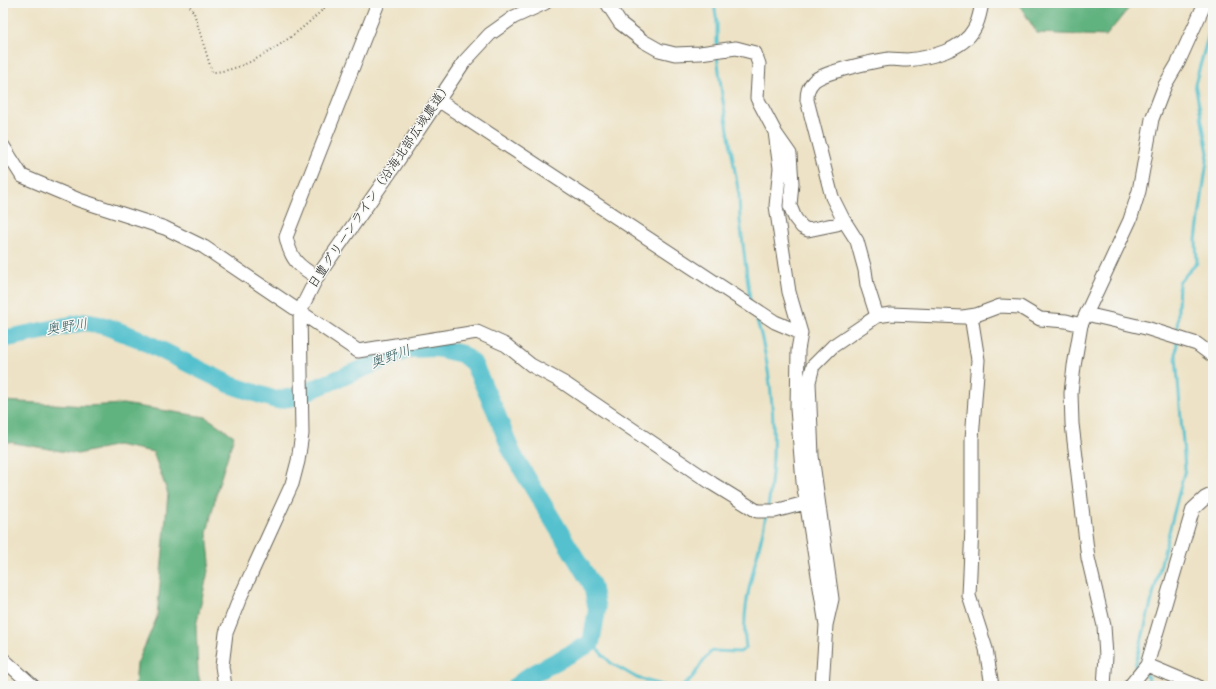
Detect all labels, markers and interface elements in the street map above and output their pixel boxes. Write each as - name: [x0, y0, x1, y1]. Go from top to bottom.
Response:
- street label: 日豊グリーンライン（沿海北部広域農道）: [304, 79, 458, 293]
- water label: 奥野川: [45, 315, 89, 341]
- water label: 奥野川: [368, 341, 414, 375]

